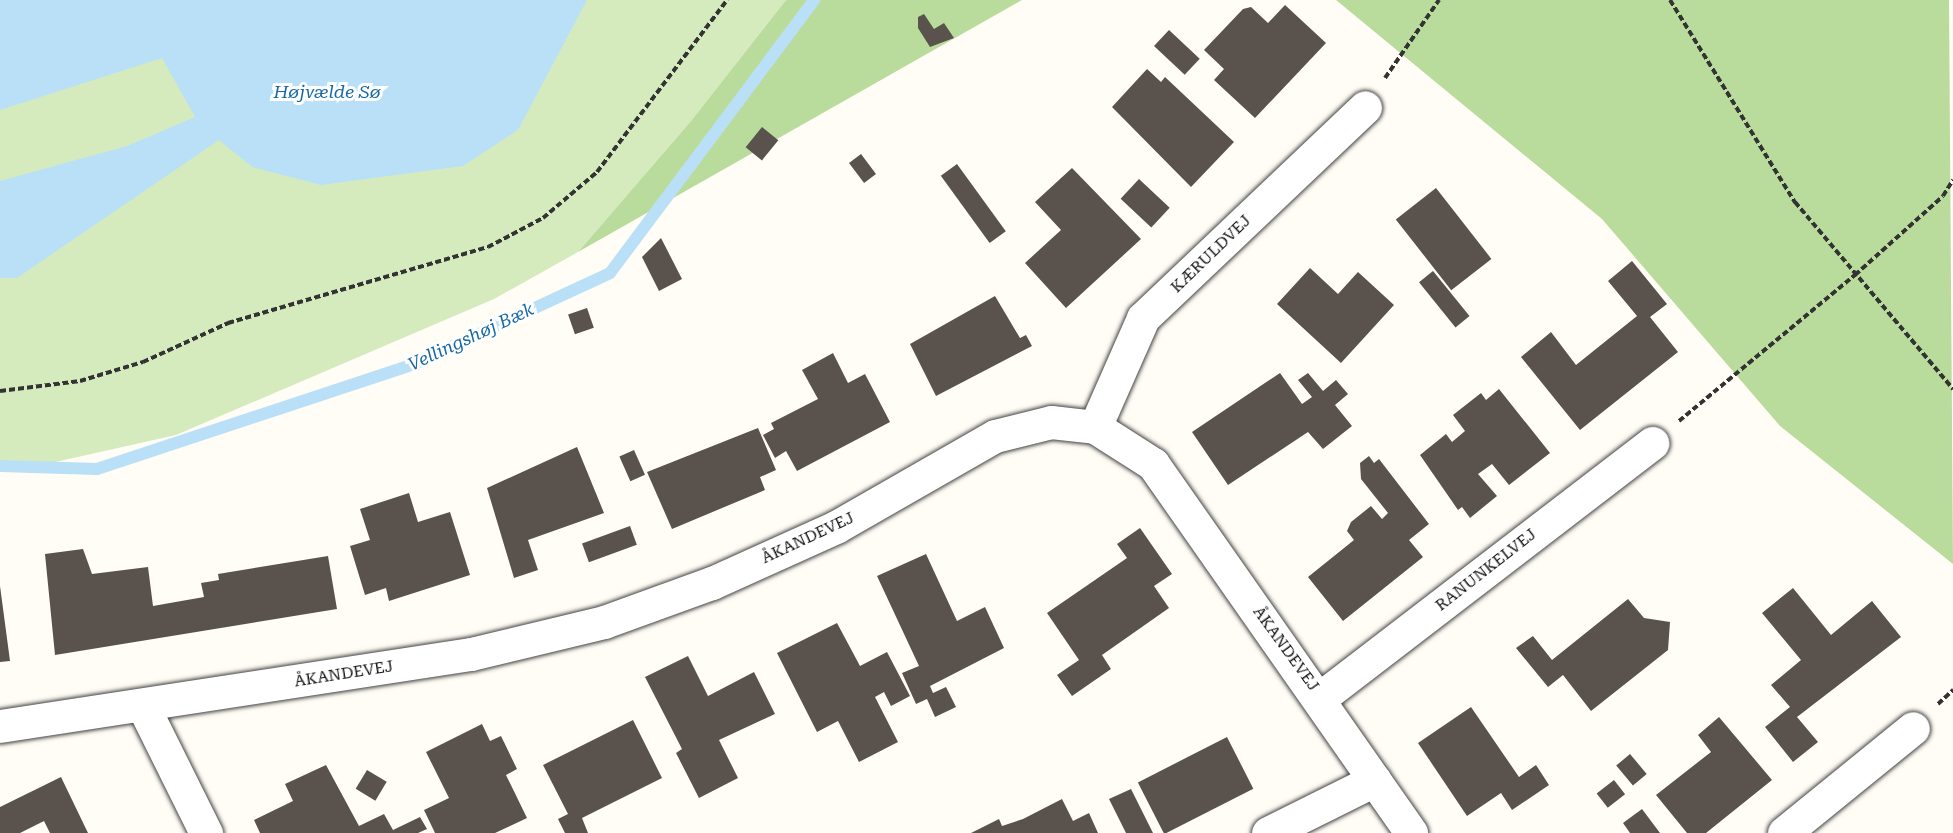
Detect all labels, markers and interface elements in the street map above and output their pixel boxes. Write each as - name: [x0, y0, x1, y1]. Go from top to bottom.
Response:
- water label: Højvælde Sø: [274, 81, 380, 103]
- street label: KÆRULDVEJ: [1167, 211, 1255, 297]
- water label: Vellingshøj Bæk: [405, 298, 537, 376]
- street label: ÅKANDEVEJ: [759, 508, 857, 568]
- street label: RANUNKELVEJ: [1432, 525, 1540, 615]
- street label: ÅKANDEVEJ: [1249, 603, 1323, 695]
- street label: ÅKANDEVEJ: [293, 657, 395, 691]

